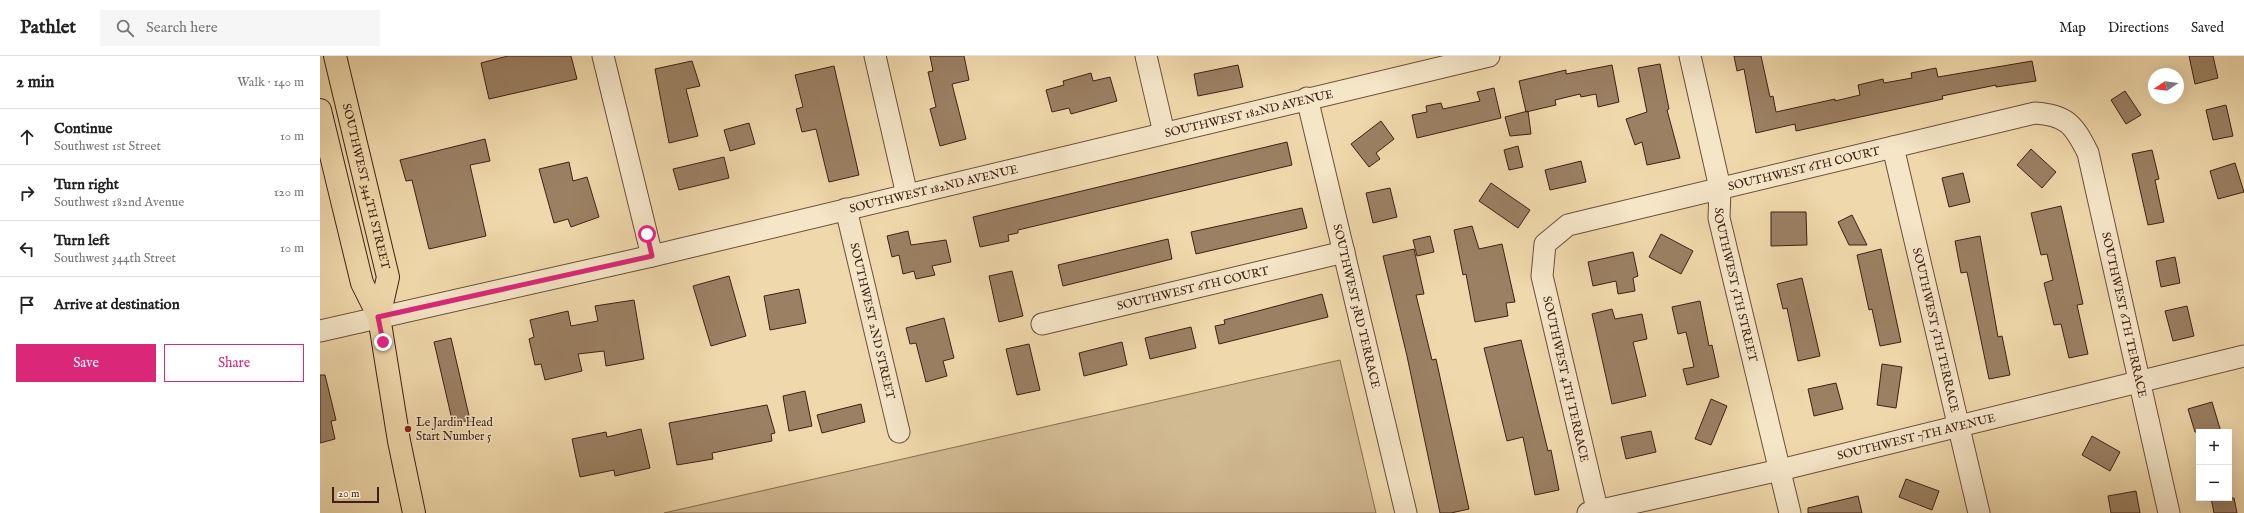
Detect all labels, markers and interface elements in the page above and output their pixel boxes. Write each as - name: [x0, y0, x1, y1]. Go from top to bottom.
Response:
- search box: [100, 10, 380, 46]
- text: Pathlet: [20, 16, 76, 40]
- icon: search: [114, 17, 136, 39]
- text: Search here: [146, 18, 218, 37]
- text: Map: [2059, 19, 2086, 37]
- text: Directions: [2108, 19, 2169, 37]
- text: Saved: [2191, 19, 2224, 37]
- north arrow: [2148, 68, 2184, 104]
- text: 2 min: [16, 72, 54, 93]
- text: Walk · 140 m: [237, 74, 304, 91]
- street label: SOUTHWEST 182ND AVENUE: [1163, 86, 1335, 141]
- street label: SOUTHWEST 344TH STREET: [339, 102, 393, 271]
- text: Continue: [54, 119, 112, 138]
- icon: ahead: [16, 126, 38, 148]
- text: 10 m: [280, 128, 304, 145]
- text: Southwest 1st Street: [54, 138, 161, 155]
- street label: SOUTHWEST 6TH COURT: [1727, 143, 1882, 194]
- street label: SOUTHWEST 182ND AVENUE: [848, 162, 1020, 217]
- text: Turn right: [54, 175, 119, 194]
- icon: right: [16, 182, 38, 204]
- text: 120 m: [274, 184, 304, 201]
- text: Southwest 182nd Avenue: [54, 194, 184, 211]
- street label: SOUTHWEST 5TH STREET: [1710, 207, 1760, 364]
- street label: SOUTHWEST 3RD TERRACE: [1329, 223, 1383, 390]
- route start: [638, 225, 656, 243]
- text: Turn left: [54, 231, 110, 250]
- street label: SOUTHWEST 6TH TERRACE: [2098, 231, 2150, 399]
- icon: left: [16, 238, 38, 260]
- text: 10 m: [280, 240, 304, 257]
- street label: SOUTHWEST 2ND STREET: [846, 241, 898, 401]
- street label: SOUTHWEST 5TH TERRACE: [1909, 246, 1962, 414]
- text: Southwest 344th Street: [54, 250, 176, 267]
- street label: SOUTHWEST 6TH COURT: [1115, 263, 1271, 314]
- icon: arrive: [16, 294, 38, 316]
- text: Arrive at destination: [54, 295, 180, 314]
- street label: SOUTHWEST 4TH TERRACE: [1539, 295, 1592, 464]
- route end: [374, 333, 392, 351]
- button: Save: [16, 344, 156, 382]
- button: Share: [164, 344, 304, 382]
- street label: SOUTHWEST 7TH AVENUE: [1836, 410, 1997, 464]
- place label: Le Jardin Head Start Number 5: [416, 415, 493, 444]
- marker: Le Jardin Head Start Number 5: [403, 424, 413, 434]
- map controls: [2196, 429, 2232, 501]
- button: +: [2196, 429, 2232, 465]
- button: −: [2196, 465, 2232, 501]
- scale bar: [332, 485, 379, 504]
- text: 20 m: [338, 487, 359, 501]

